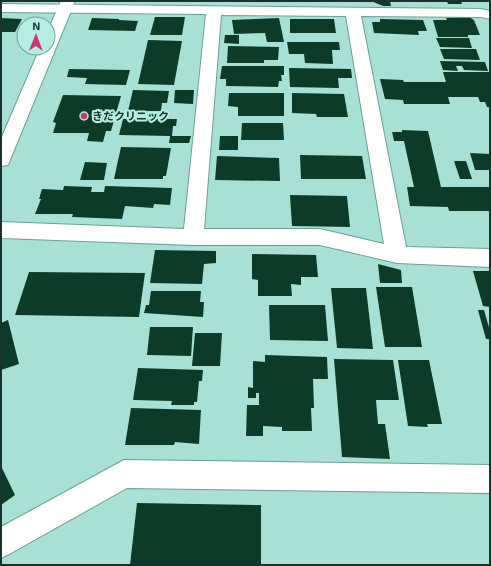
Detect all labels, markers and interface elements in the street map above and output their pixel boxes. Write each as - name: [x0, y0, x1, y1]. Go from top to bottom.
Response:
- north arrow: [16, 16, 56, 56]
- text: N: [32, 19, 40, 32]
- place label: きだクリニック: [92, 109, 169, 122]
- marker: きだクリニック: [79, 111, 89, 121]

